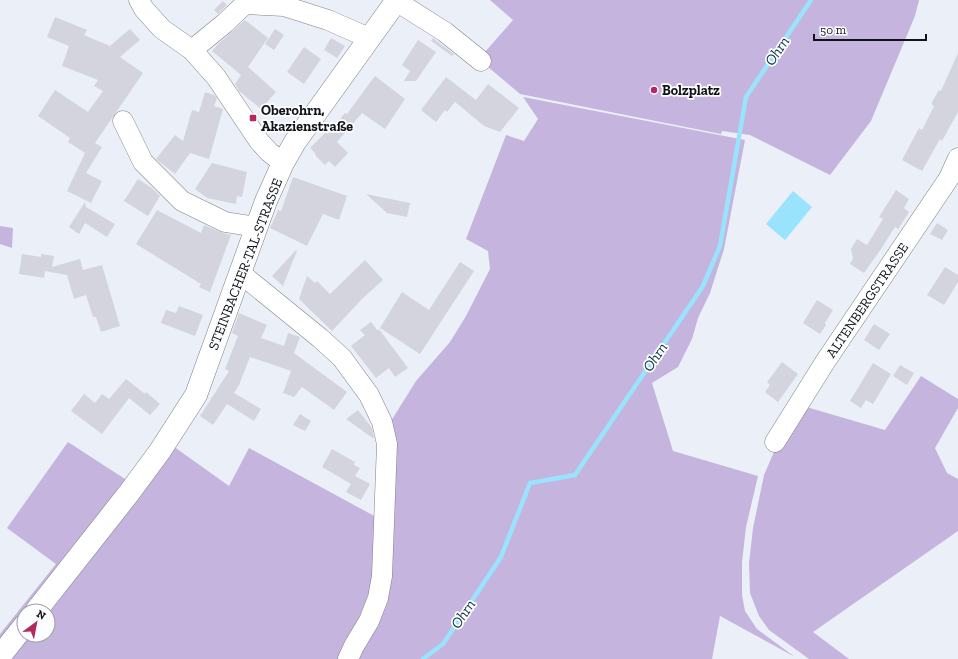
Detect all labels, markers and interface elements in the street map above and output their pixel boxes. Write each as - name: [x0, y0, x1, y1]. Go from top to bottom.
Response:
- scale bar: [814, 16, 926, 42]
- text: 50 m: [820, 23, 847, 37]
- water label: Ohrn: [761, 33, 793, 69]
- place label: Bolzplatz: [662, 82, 720, 99]
- marker: Bolzplatz: [649, 85, 659, 95]
- place label: Oberohrn, Akazienstraße: [261, 102, 353, 135]
- marker: Oberohrn, Akazienstraße: [248, 113, 258, 123]
- street label: STEINBACHER-TAL-STRASSE: [205, 176, 286, 353]
- street label: ALTENBERGSTRASSE: [823, 240, 912, 361]
- water label: Ohrn: [639, 339, 671, 375]
- water label: Ohrn: [447, 596, 479, 632]
- north arrow: [16, 603, 56, 643]
- text: N: [34, 607, 49, 623]

